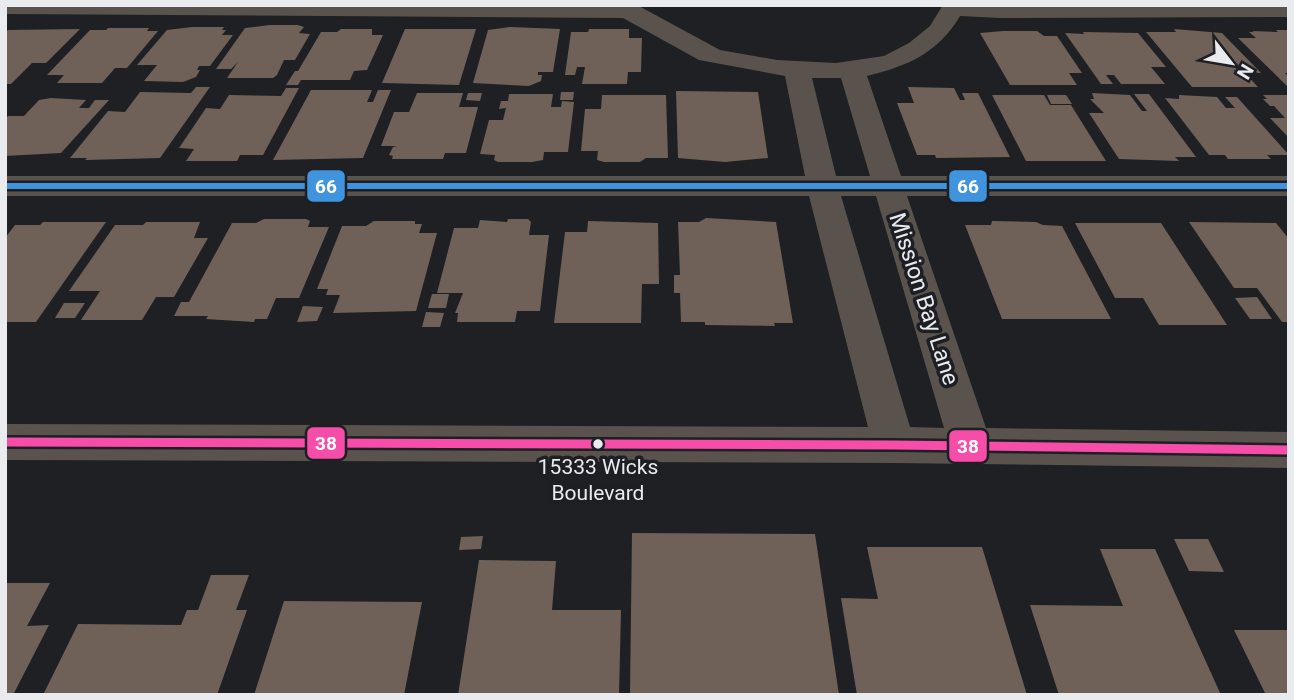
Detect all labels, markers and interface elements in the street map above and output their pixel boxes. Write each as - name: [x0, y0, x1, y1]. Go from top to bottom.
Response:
- north arrow: [1196, 28, 1266, 98]
- text: N: [1232, 60, 1258, 83]
- line badge: 66: [306, 169, 346, 203]
- line badge: 66: [948, 169, 988, 203]
- text: 66: [315, 175, 337, 198]
- text: 66: [957, 175, 979, 198]
- street label: Mission Bay Lane: [883, 209, 965, 389]
- line badge: 38: [306, 426, 346, 460]
- line badge: 38: [948, 429, 988, 463]
- text: 38: [315, 432, 337, 455]
- text: 38: [957, 435, 979, 458]
- marker: 15333 Wicks Boulevard: [591, 437, 605, 451]
- place label: 15333 Wicks Boulevard: [538, 455, 658, 505]

